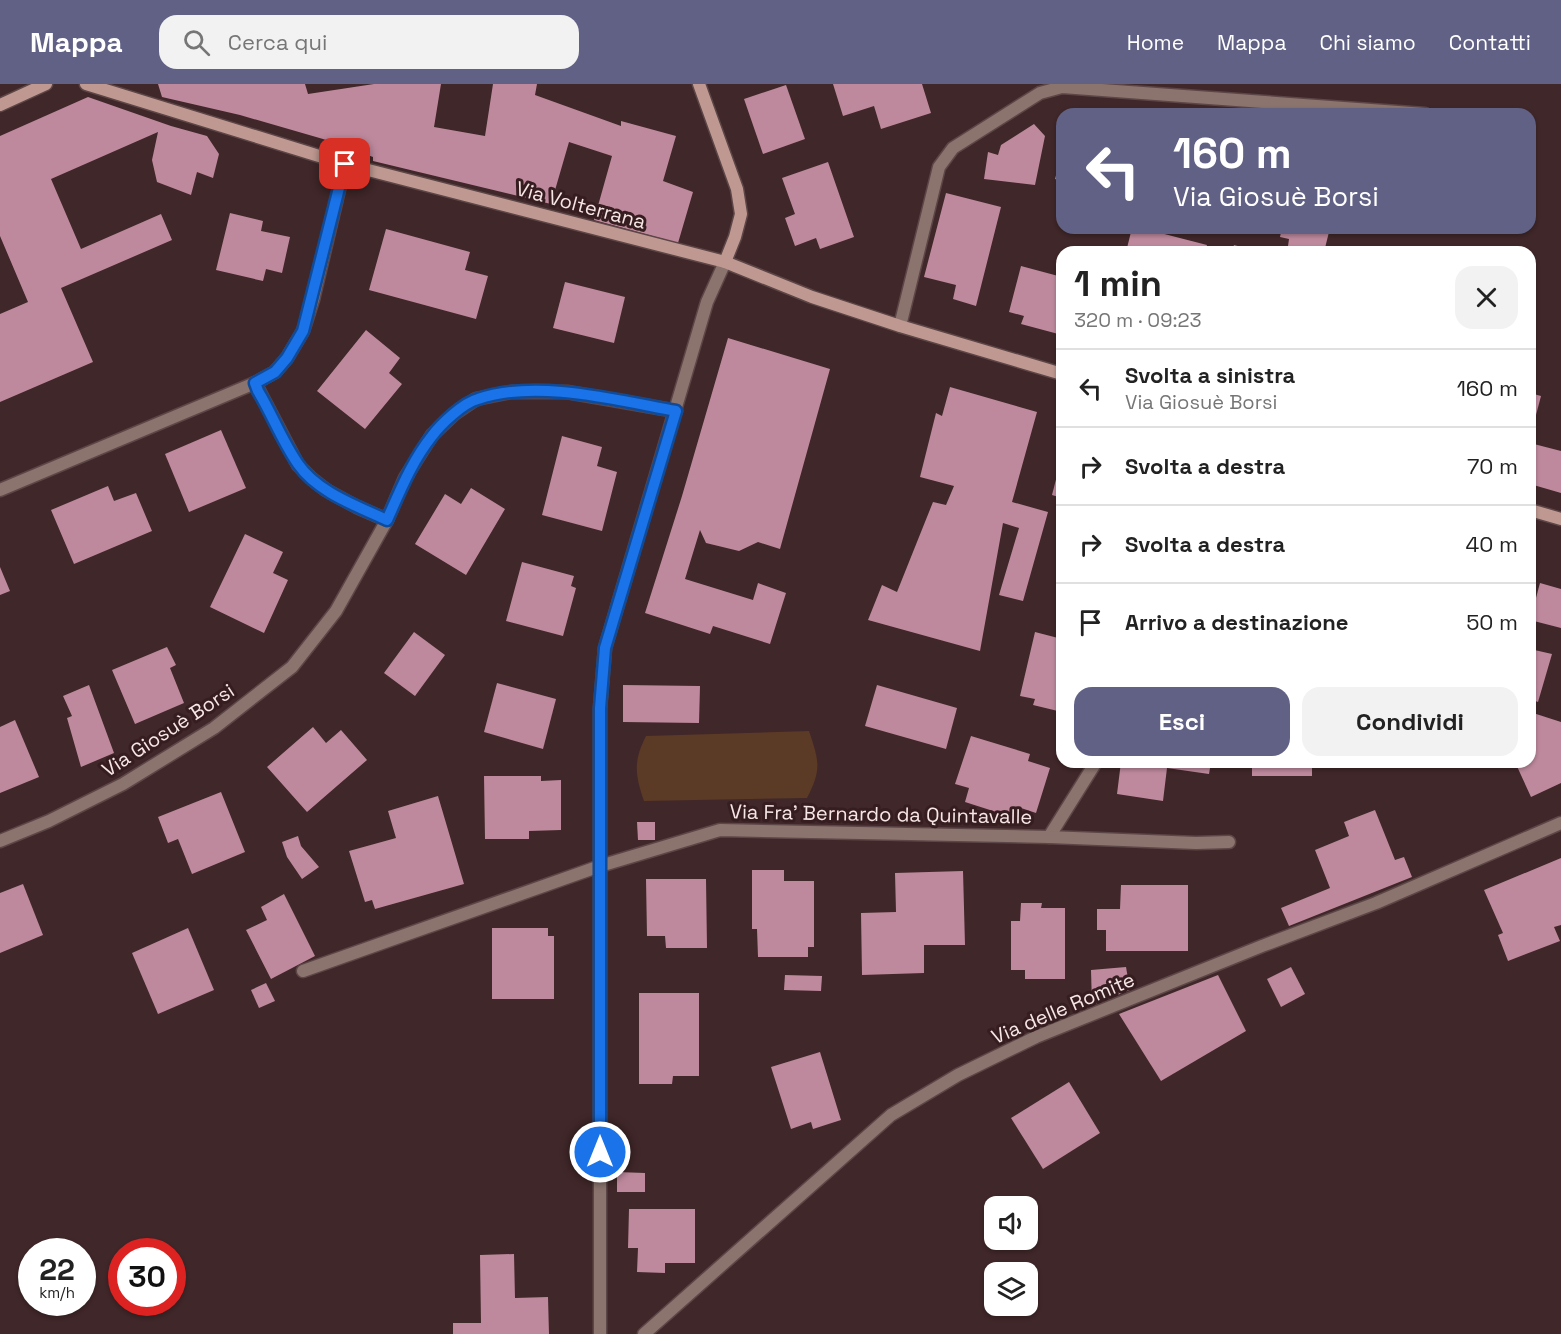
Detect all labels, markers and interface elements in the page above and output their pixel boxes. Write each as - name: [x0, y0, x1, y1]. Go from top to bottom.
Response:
- search box: [159, 15, 579, 69]
- text: Mappa: [30, 24, 123, 60]
- icon: search: [180, 26, 213, 59]
- text: Cerca qui: [228, 28, 327, 56]
- text: Home: [1127, 29, 1184, 56]
- text: Mappa: [1217, 29, 1286, 56]
- text: Chi siamo: [1319, 29, 1416, 56]
- text: Contatti: [1449, 29, 1531, 56]
- text: 160 m: [1173, 127, 1292, 180]
- icon: left: [1074, 132, 1152, 210]
- pin: [319, 138, 370, 189]
- icon: arrive: [328, 147, 361, 180]
- street label: Via Volterrana: [513, 175, 649, 235]
- text: Via Giosuè Borsi: [1173, 179, 1379, 214]
- text: 1 min: [1074, 261, 1162, 307]
- button: close: [1455, 266, 1518, 329]
- text: 320 m · 09:23: [1074, 307, 1202, 333]
- text: Svolta a sinistra: [1125, 361, 1295, 389]
- icon: left: [1074, 372, 1107, 405]
- text: 160 m: [1457, 374, 1518, 402]
- text: Via Giosuè Borsi: [1125, 389, 1278, 415]
- icon: right: [1074, 450, 1107, 483]
- text: Svolta a destra: [1125, 452, 1285, 480]
- text: 70 m: [1467, 452, 1518, 480]
- icon: right: [1074, 528, 1107, 561]
- text: Svolta a destra: [1125, 530, 1285, 558]
- text: 40 m: [1466, 530, 1518, 558]
- icon: arrive: [1074, 606, 1107, 639]
- text: Arrivo a destinazione: [1125, 608, 1348, 636]
- text: 50 m: [1466, 608, 1518, 636]
- street label: Via Giosuè Borsi: [97, 678, 239, 782]
- button: Esci: [1074, 687, 1290, 756]
- button: Condividi: [1302, 687, 1518, 756]
- street label: Via Fra' Bernardo da Quintavalle: [729, 798, 1033, 830]
- street label: Via delle Romite: [987, 966, 1139, 1050]
- position arrow: [568, 1120, 632, 1184]
- map controls: [984, 1196, 1038, 1316]
- button: sound: [984, 1196, 1038, 1250]
- speed limit sign: 30: [108, 1238, 186, 1316]
- text: 22: [39, 1250, 75, 1289]
- button: layers: [984, 1262, 1038, 1316]
- text: km/h: [39, 1283, 75, 1302]

